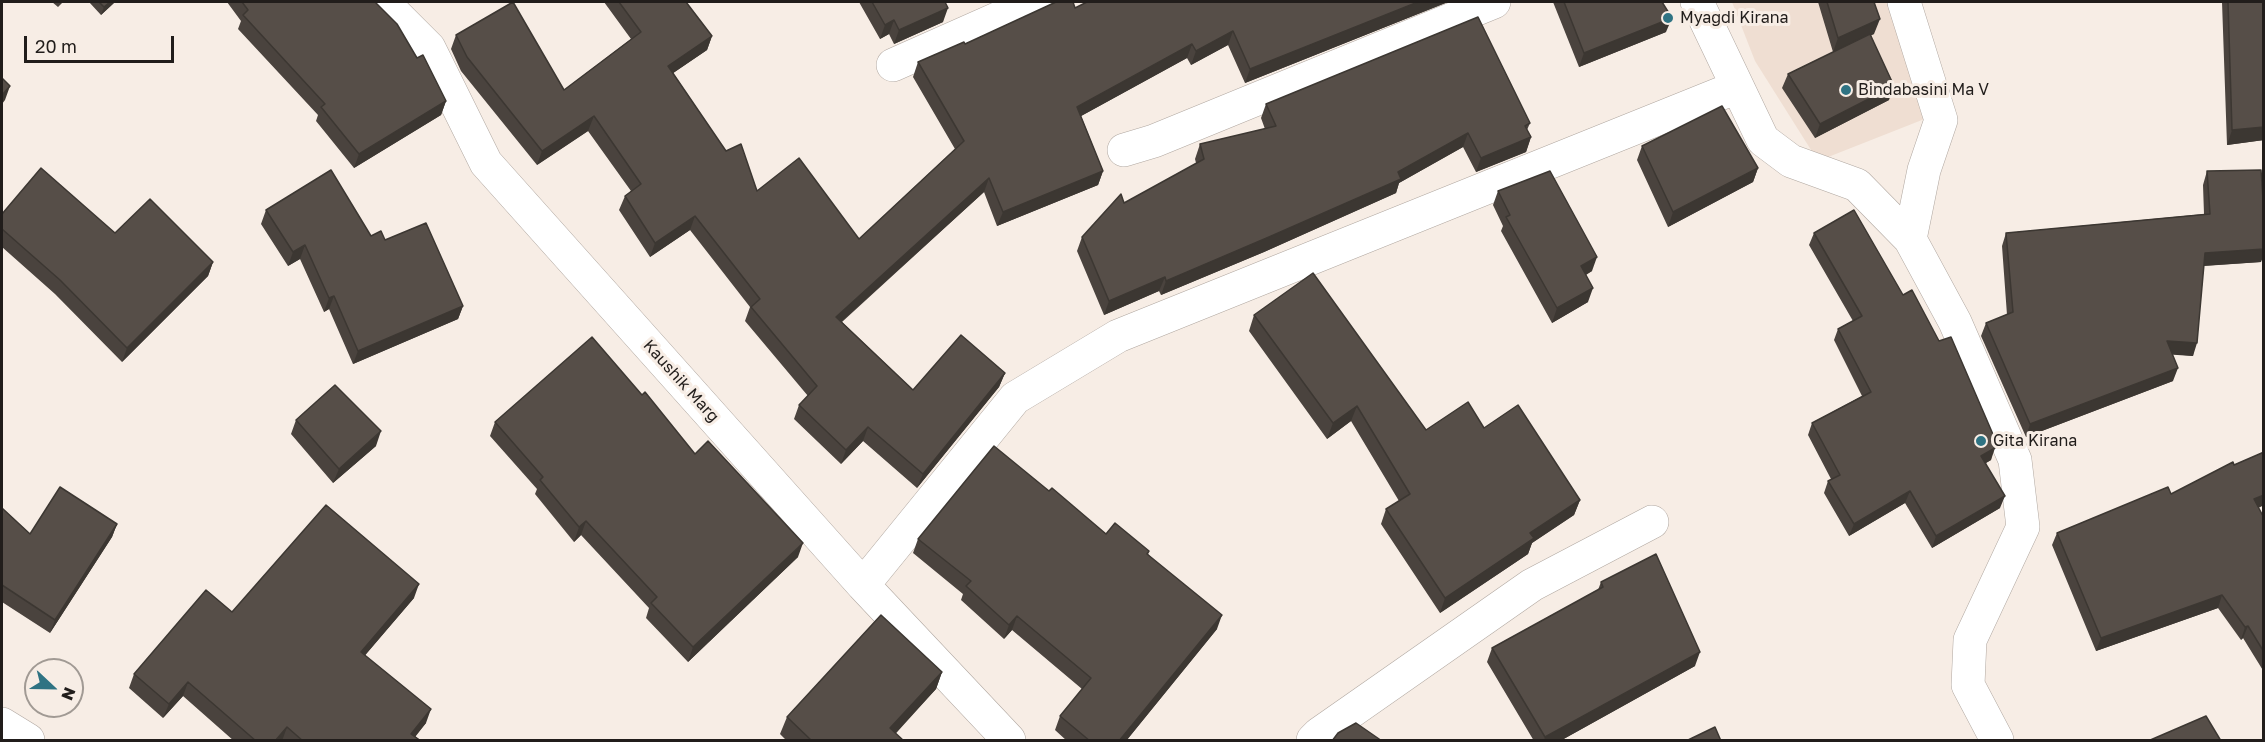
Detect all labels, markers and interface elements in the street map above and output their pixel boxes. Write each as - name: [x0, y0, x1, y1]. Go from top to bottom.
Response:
- place label: Myagdi Kirana: [1680, 8, 1789, 28]
- marker: Myagdi Kirana: [1661, 11, 1675, 25]
- scale bar: [27, 24, 177, 62]
- text: 20 m: [35, 35, 77, 57]
- place label: Bindabasini Ma V: [1858, 80, 1989, 100]
- marker: Bindabasini Ma V: [1839, 83, 1853, 97]
- street label: Kaushik Marg: [639, 336, 723, 426]
- place label: Gita Kirana: [1993, 431, 2077, 451]
- marker: Gita Kirana: [1974, 434, 1988, 448]
- north arrow: [24, 658, 84, 718]
- text: N: [57, 685, 80, 703]

